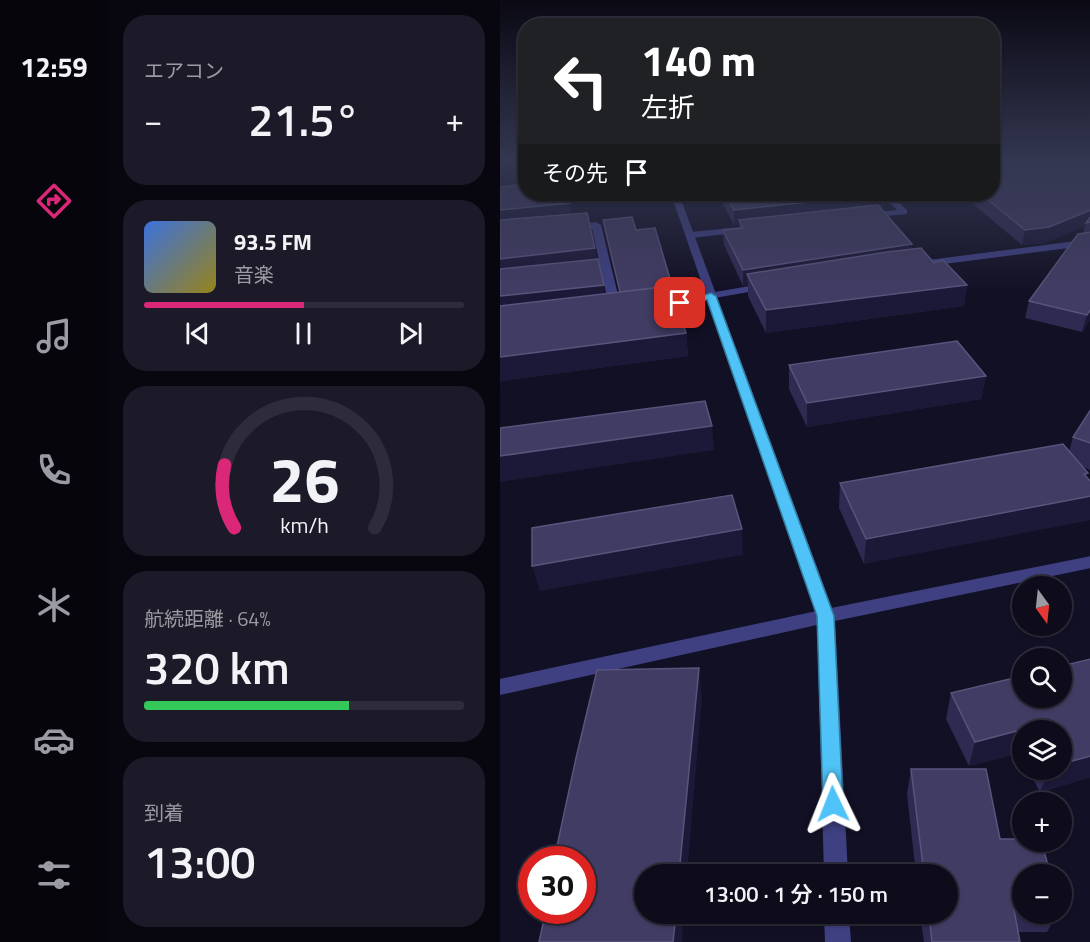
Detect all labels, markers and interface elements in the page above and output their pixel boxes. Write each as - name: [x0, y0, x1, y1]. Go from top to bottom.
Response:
- text: 140 m: [641, 28, 756, 92]
- icon: left: [542, 42, 620, 120]
- text: 12:59: [20, 46, 88, 87]
- text: エアコン: [144, 55, 224, 86]
- text: 21.5°: [248, 85, 360, 153]
- text: 左折: [641, 86, 695, 127]
- text: −: [144, 95, 162, 145]
- text: +: [446, 95, 464, 145]
- text: その先: [542, 156, 608, 190]
- icon: arrive: [620, 156, 653, 189]
- icon: directions: [33, 180, 75, 222]
- text: 93.5 FM: [234, 225, 312, 259]
- text: 音楽: [234, 259, 274, 290]
- pin: [654, 277, 705, 328]
- icon: arrive: [663, 286, 696, 319]
- icon: music: [33, 315, 75, 357]
- icon: previous: [181, 317, 214, 350]
- icon: pause: [287, 317, 320, 350]
- icon: next: [394, 317, 427, 350]
- text: 26: [269, 431, 339, 526]
- icon: phone: [33, 449, 75, 491]
- text: km/h: [280, 509, 328, 541]
- north arrow: [1012, 576, 1072, 636]
- map controls: [1012, 576, 1072, 924]
- icon: climate: [33, 584, 75, 626]
- text: 航続距離 · 64%: [144, 603, 271, 634]
- text: 320 km: [144, 633, 290, 701]
- button: search: [1012, 648, 1072, 708]
- icon: car: [33, 719, 75, 761]
- button: layers: [1012, 720, 1072, 780]
- position arrow: [801, 772, 865, 836]
- button: +: [1012, 792, 1072, 852]
- text: 到着: [144, 797, 184, 828]
- text: 13:00: [144, 827, 256, 895]
- speed limit sign: 30: [518, 846, 596, 924]
- icon: filters: [33, 854, 75, 896]
- button: −: [1012, 864, 1072, 924]
- text: 13:00 · 1 分 · 150 m: [704, 877, 888, 911]

